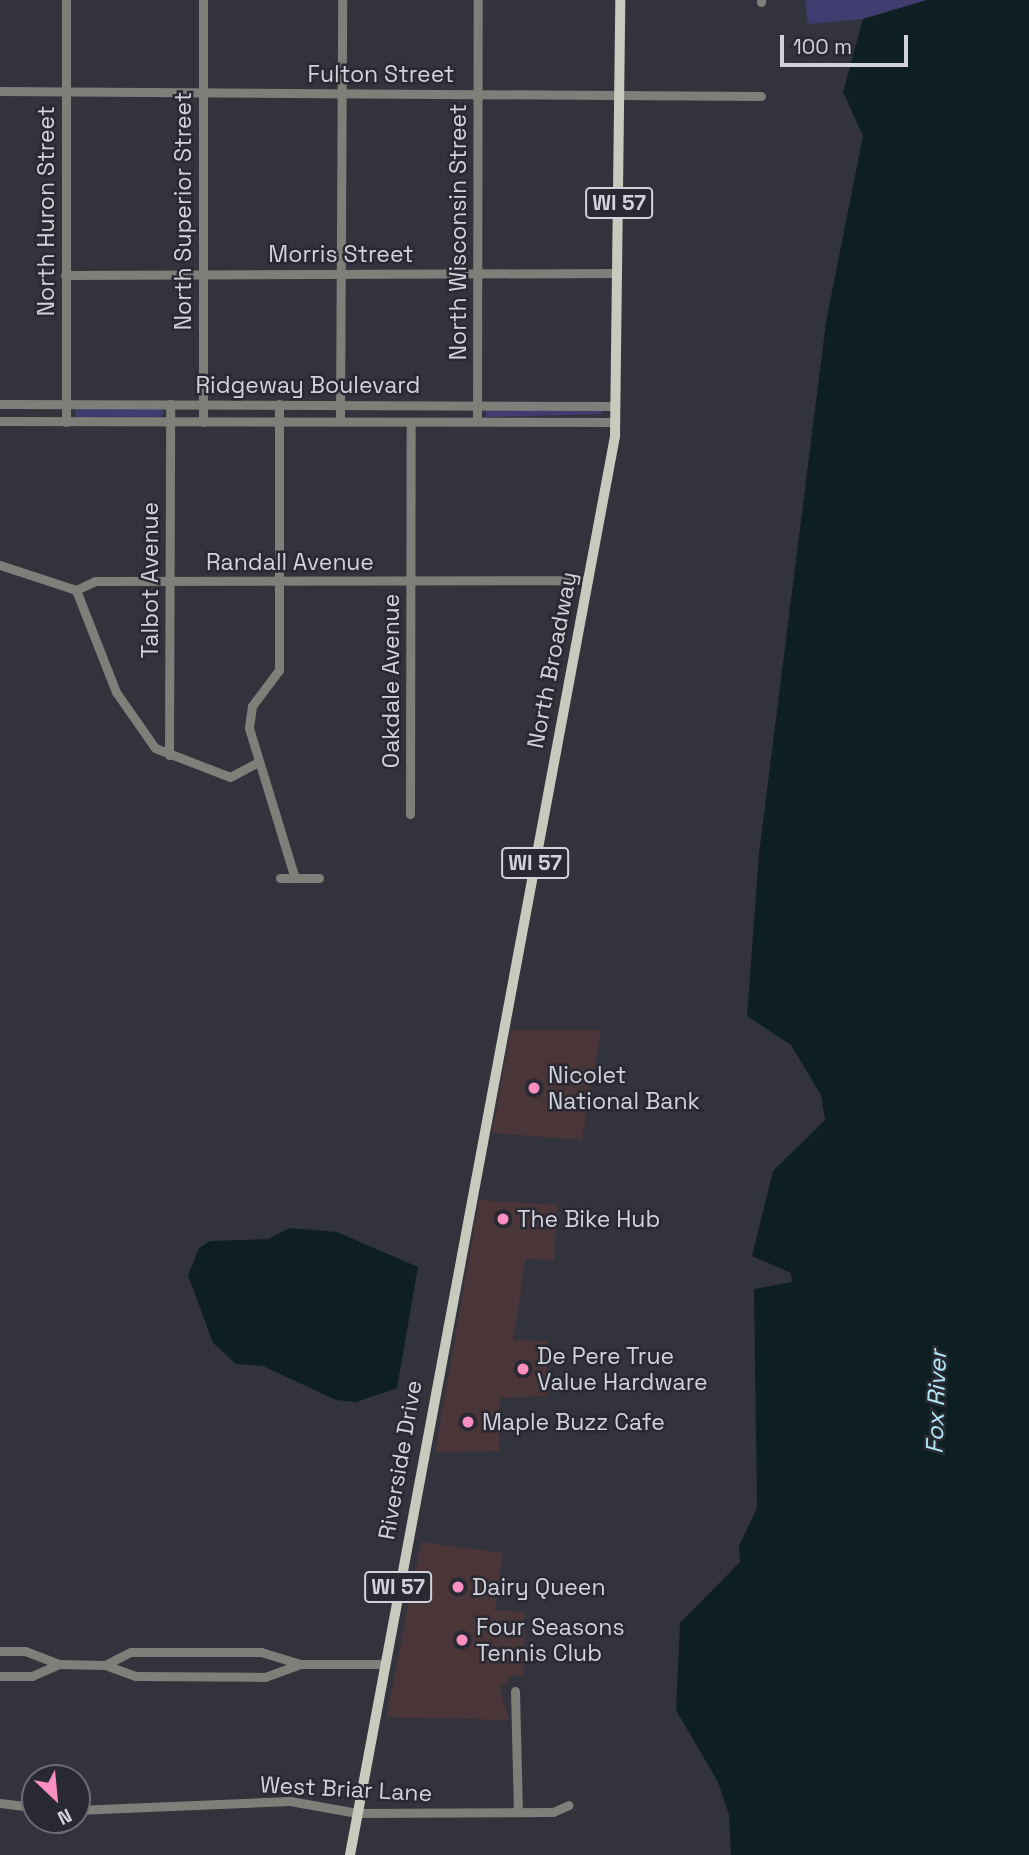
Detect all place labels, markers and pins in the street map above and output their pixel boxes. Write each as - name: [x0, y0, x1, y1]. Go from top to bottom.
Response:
- place label: Nicolet National Bank: [548, 1061, 700, 1115]
- marker: Nicolet National Bank: [526, 1080, 542, 1096]
- place label: The Bike Hub: [517, 1205, 660, 1233]
- marker: The Bike Hub: [495, 1211, 511, 1227]
- place label: De Pere True Value Hardware: [537, 1342, 708, 1396]
- marker: De Pere True Value Hardware: [515, 1361, 531, 1377]
- place label: Maple Buzz Cafe: [482, 1408, 665, 1436]
- marker: Maple Buzz Cafe: [460, 1414, 476, 1430]
- place label: Dairy Queen: [472, 1573, 606, 1601]
- marker: Dairy Queen: [450, 1579, 466, 1595]
- place label: Four Seasons Tennis Club: [476, 1613, 625, 1667]
- marker: Four Seasons Tennis Club: [454, 1632, 470, 1648]

